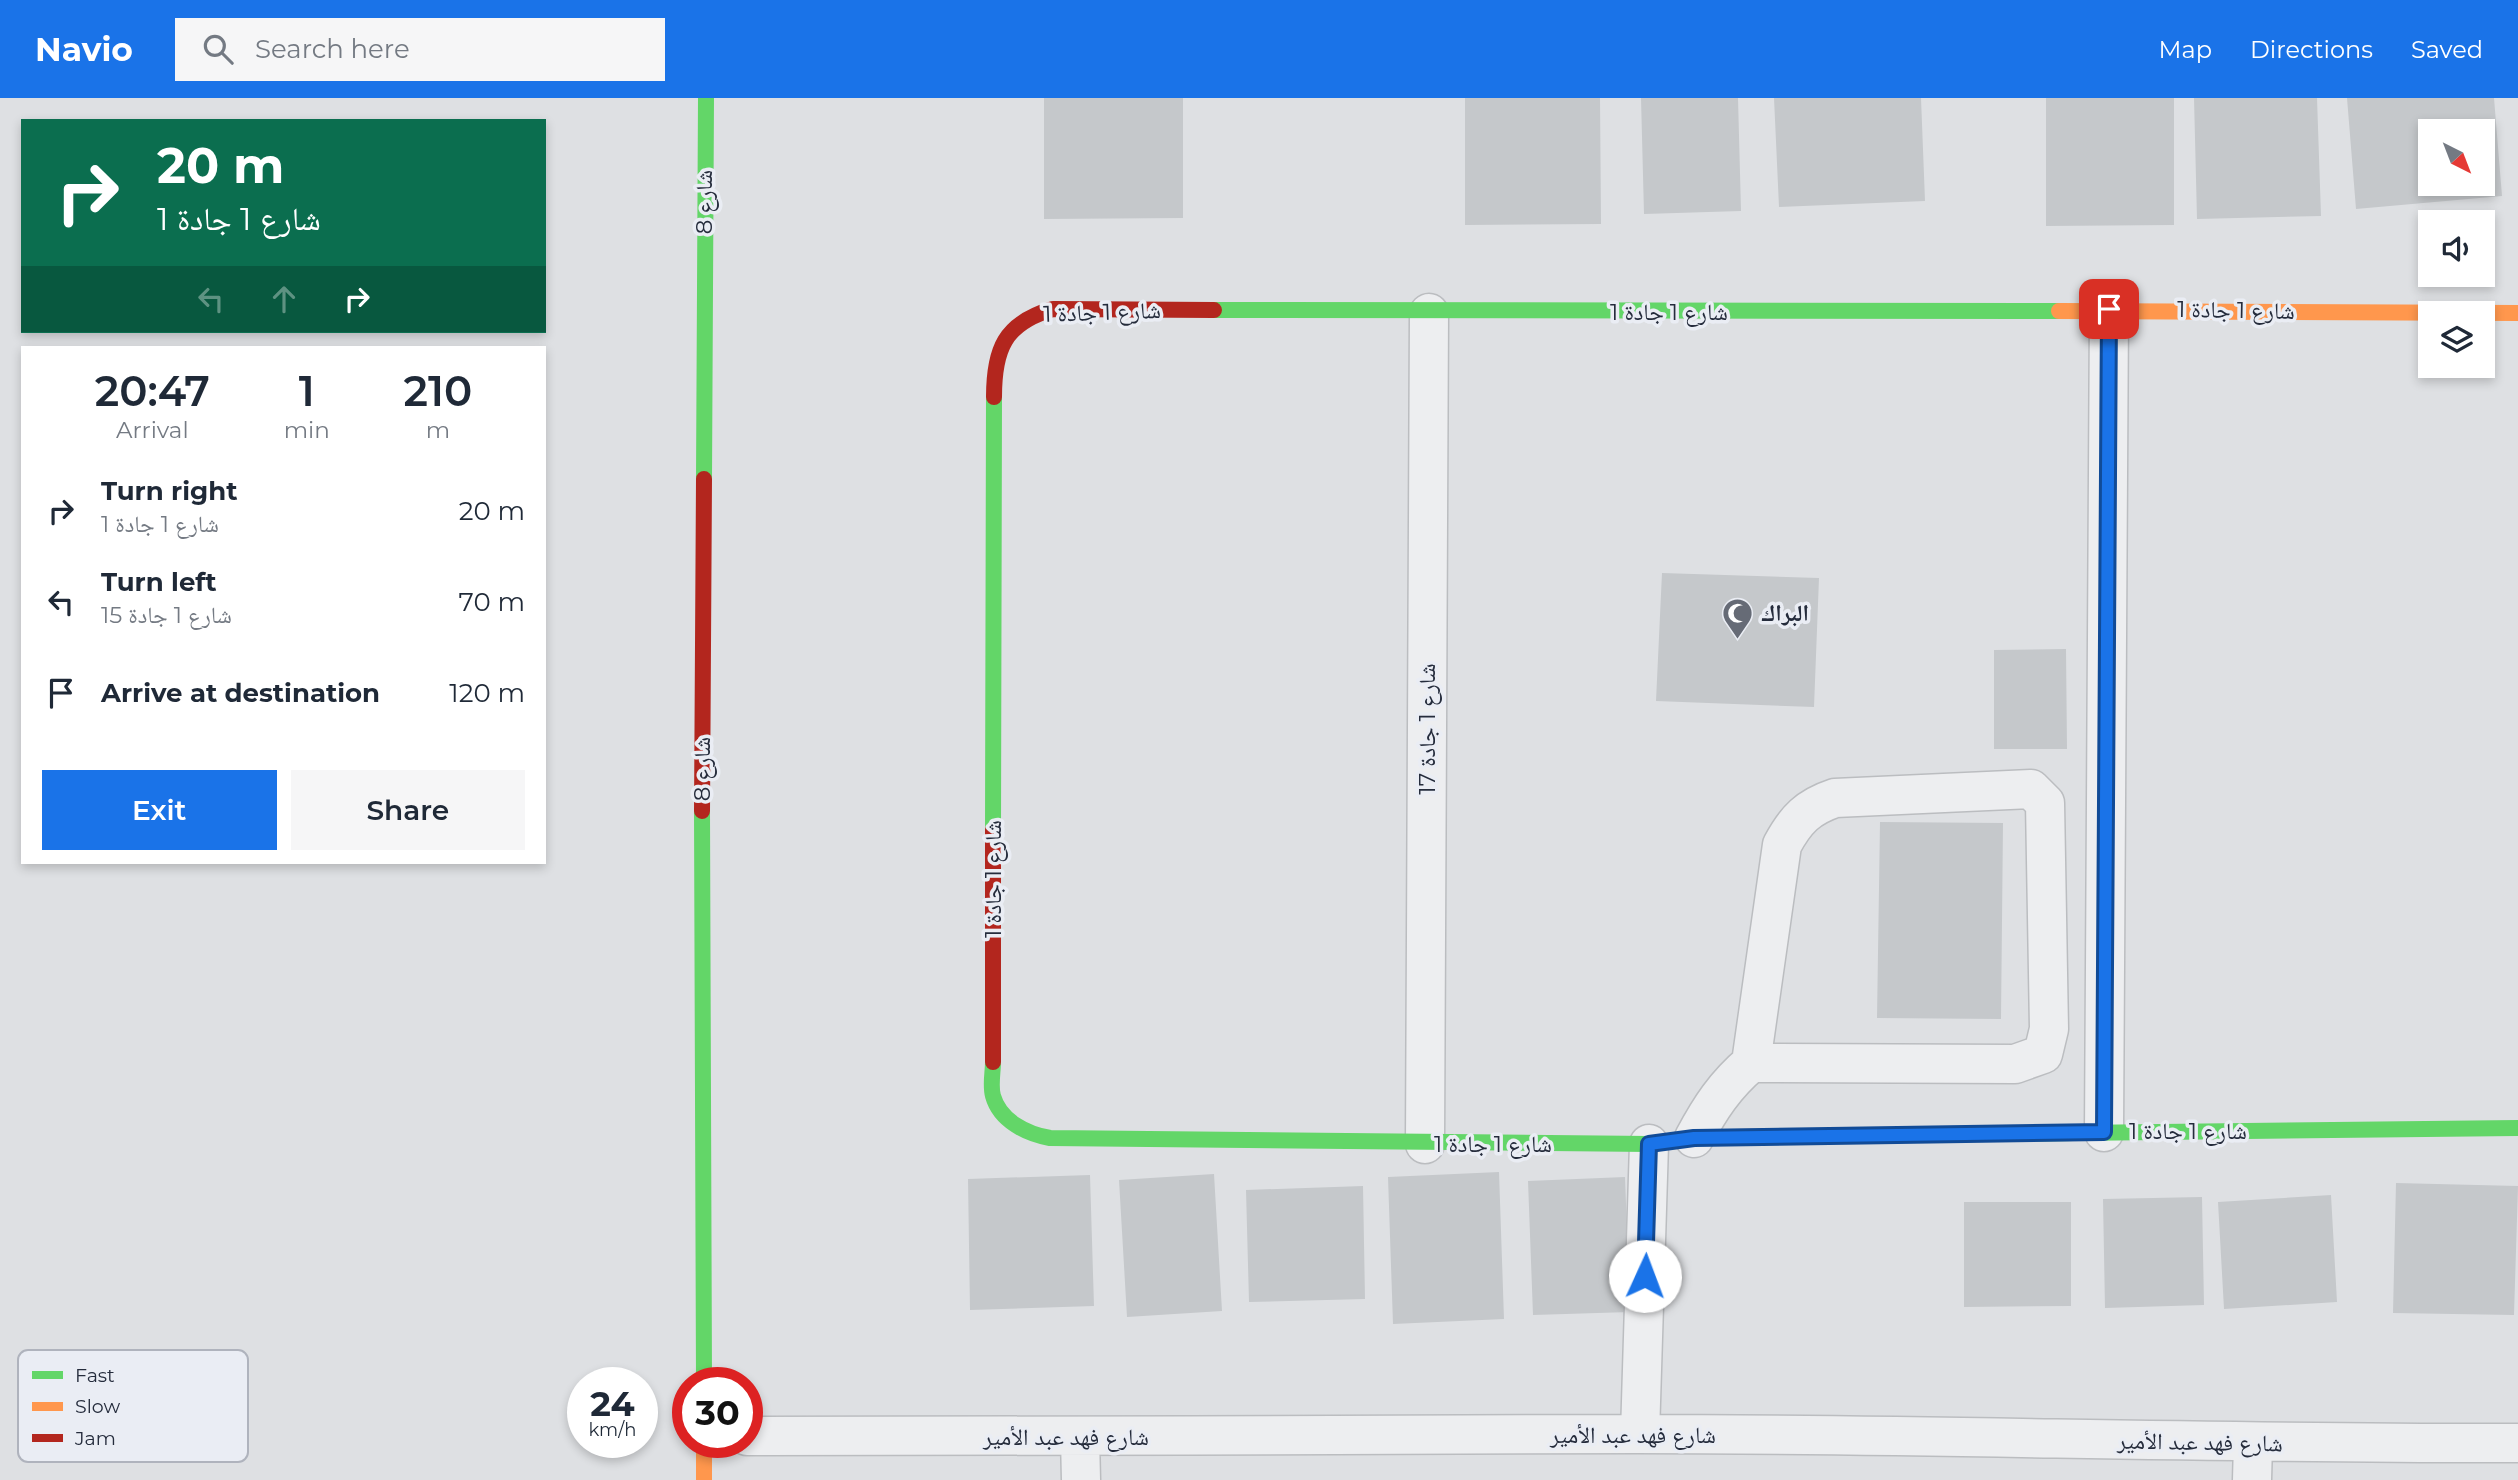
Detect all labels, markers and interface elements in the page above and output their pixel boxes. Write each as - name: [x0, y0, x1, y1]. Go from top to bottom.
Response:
- search box: [175, 18, 665, 81]
- text: Navio: [35, 29, 133, 69]
- icon: search: [199, 30, 237, 68]
- text: Search here: [255, 33, 410, 65]
- text: Map: [2159, 35, 2212, 64]
- text: Directions: [2250, 35, 2373, 64]
- text: Saved: [2411, 35, 2483, 64]
- north arrow: [2418, 119, 2496, 196]
- map controls: [2418, 119, 2495, 378]
- text: 20 m: [157, 136, 284, 195]
- icon: right: [42, 147, 133, 238]
- street label: شارع 8: [690, 170, 719, 234]
- text: شارع 1 جادة 1: [157, 199, 321, 238]
- button: sound: [2418, 210, 2495, 287]
- pin: [2079, 279, 2139, 339]
- icon: left: [192, 280, 230, 318]
- icon: ahead: [265, 280, 303, 318]
- icon: right: [338, 280, 376, 318]
- icon: arrive: [2090, 290, 2128, 328]
- street label: شارع 1 جادة 1: [2177, 295, 2295, 326]
- street label: شارع 1 جادة 1: [1043, 296, 1161, 329]
- street label: شارع 1 جادة 1: [1610, 298, 1728, 327]
- button: layers: [2418, 301, 2495, 378]
- text: 20:47: [95, 365, 210, 417]
- text: 1: [299, 365, 315, 417]
- text: 210: [404, 365, 472, 417]
- text: Arrival: [116, 416, 189, 444]
- text: min: [284, 416, 330, 444]
- text: m: [426, 416, 450, 444]
- text: Turn right: [101, 475, 237, 507]
- icon: right: [42, 492, 80, 530]
- text: 20 m: [459, 495, 525, 527]
- text: شارع 1 جادة 1: [101, 510, 219, 538]
- text: Turn left: [101, 566, 217, 598]
- icon: left: [42, 583, 80, 621]
- text: 70 m: [459, 586, 525, 618]
- mosque icon: البراك: [1721, 596, 1755, 640]
- place label: البراك: [1761, 599, 1809, 627]
- text: شارع 1 جادة 15: [101, 601, 232, 629]
- street label: شارع 1 جادة 17: [1413, 663, 1442, 795]
- icon: arrive: [42, 674, 80, 712]
- text: Arrive at destination: [101, 677, 380, 709]
- text: 120 m: [449, 677, 525, 709]
- street label: شارع 8: [688, 737, 717, 801]
- button: Exit: [42, 770, 277, 850]
- button: Share: [291, 770, 525, 850]
- street label: شارع 1 جادة 1: [979, 820, 1008, 938]
- street label: شارع 1 جادة 1: [2129, 1117, 2247, 1146]
- street label: شارع 1 جادة 1: [1434, 1130, 1552, 1159]
- position arrow: [1608, 1239, 1682, 1313]
- legend: [18, 1350, 248, 1462]
- text: Fast: [75, 1364, 115, 1387]
- speed limit sign: 30: [672, 1367, 763, 1458]
- text: 24: [590, 1382, 635, 1425]
- text: Slow: [75, 1395, 120, 1418]
- text: km/h: [588, 1419, 637, 1441]
- street label: شارع فهد عبد الأمير: [1549, 1421, 1716, 1450]
- street label: شارع فهد عبد الأمير: [982, 1423, 1149, 1452]
- text: Jam: [74, 1427, 116, 1450]
- street label: شارع فهد عبد الأمير: [2116, 1427, 2283, 1458]

